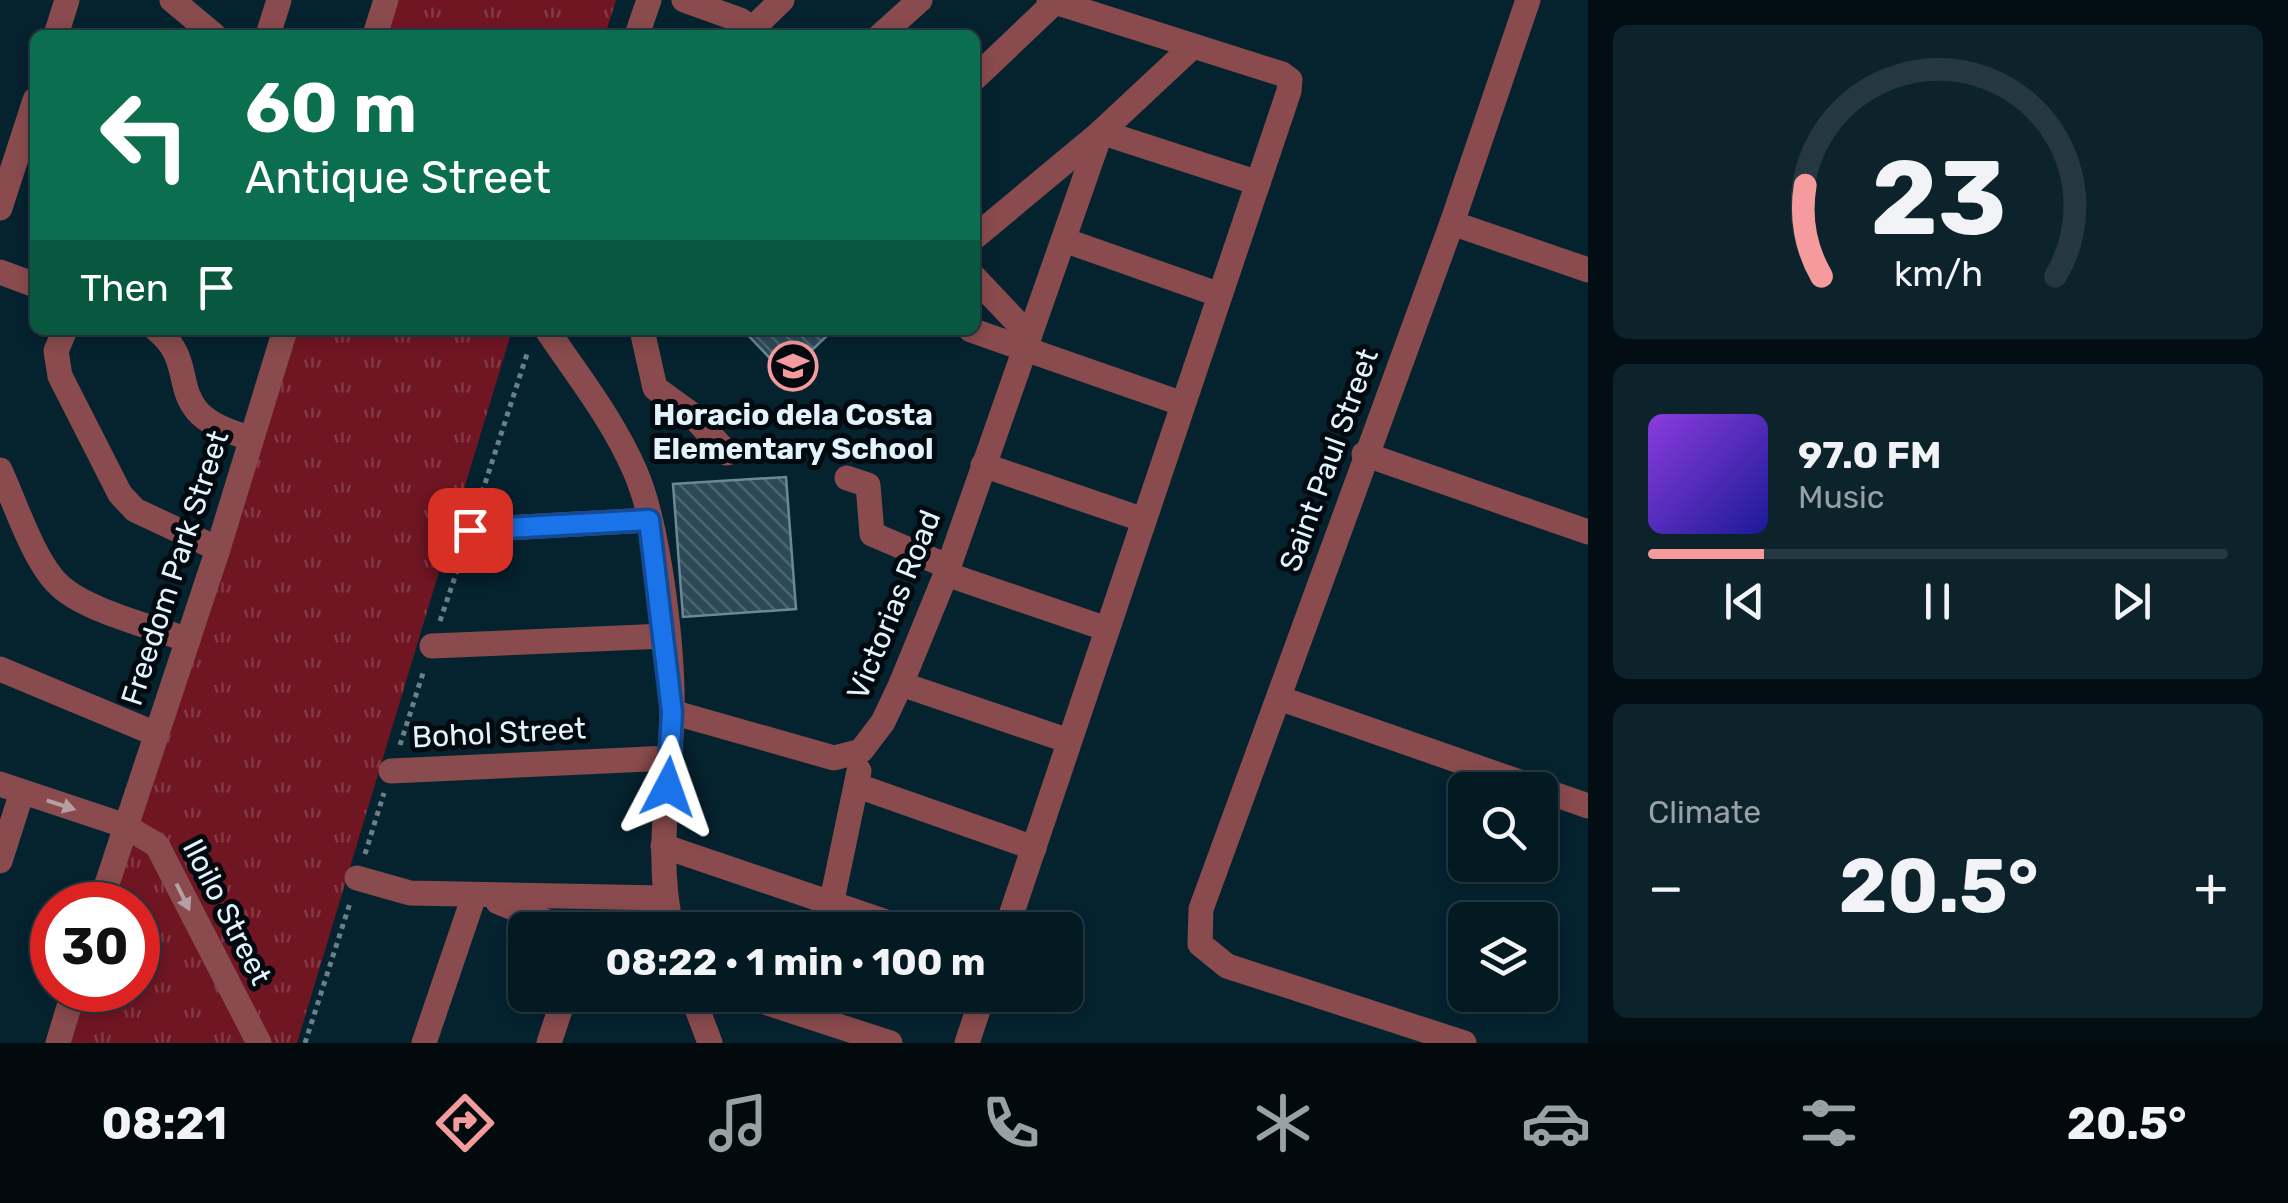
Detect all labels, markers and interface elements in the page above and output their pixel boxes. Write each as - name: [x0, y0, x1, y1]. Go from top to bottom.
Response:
- text: 60 m: [245, 67, 417, 150]
- icon: left: [80, 70, 210, 200]
- text: 23: [1870, 137, 2006, 260]
- text: Antique Street: [245, 151, 551, 204]
- text: km/h: [1893, 253, 1983, 295]
- icon: arrive: [189, 260, 244, 315]
- text: Then: [80, 265, 169, 311]
- school or university icon: Horacio dela Costa Elementary School: [767, 340, 819, 392]
- street label: Saint Paul Street: [1272, 343, 1386, 576]
- place label: Horacio dela Costa Elementary School: [652, 397, 934, 467]
- street label: Freedom Park Street: [114, 426, 237, 710]
- text: 97.0 FM: [1798, 432, 1941, 478]
- text: Music: [1798, 478, 1884, 516]
- pin: [428, 488, 513, 573]
- icon: arrive: [443, 503, 498, 558]
- street label: Victorias Road: [840, 505, 948, 705]
- icon: previous: [1717, 574, 1772, 629]
- icon: pause: [1910, 574, 1965, 629]
- icon: next: [2104, 574, 2159, 629]
- street label: Bohol Street: [411, 710, 587, 756]
- position arrow: [616, 735, 720, 839]
- map controls: [1448, 772, 1558, 1012]
- button: search: [1448, 772, 1558, 882]
- text: Climate: [1648, 793, 1761, 831]
- one-way arrow: [47, 798, 77, 813]
- street label: Iloilo Street: [175, 833, 279, 991]
- text: 20.5°: [1839, 842, 2039, 931]
- text: −: [1648, 855, 1684, 920]
- text: +: [2194, 855, 2228, 920]
- speed limit sign: 30: [30, 882, 160, 1012]
- one-way arrow: [174, 882, 191, 911]
- button: layers: [1448, 902, 1558, 1012]
- text: 08:22 · 1 min · 100 m: [605, 939, 986, 985]
- icon: directions: [430, 1088, 500, 1158]
- icon: music: [703, 1088, 773, 1158]
- icon: phone: [976, 1088, 1046, 1158]
- icon: climate: [1248, 1088, 1318, 1158]
- icon: car: [1521, 1088, 1591, 1158]
- icon: filters: [1794, 1088, 1864, 1158]
- text: 08:21: [101, 1097, 227, 1150]
- text: 20.5°: [2067, 1097, 2187, 1150]

